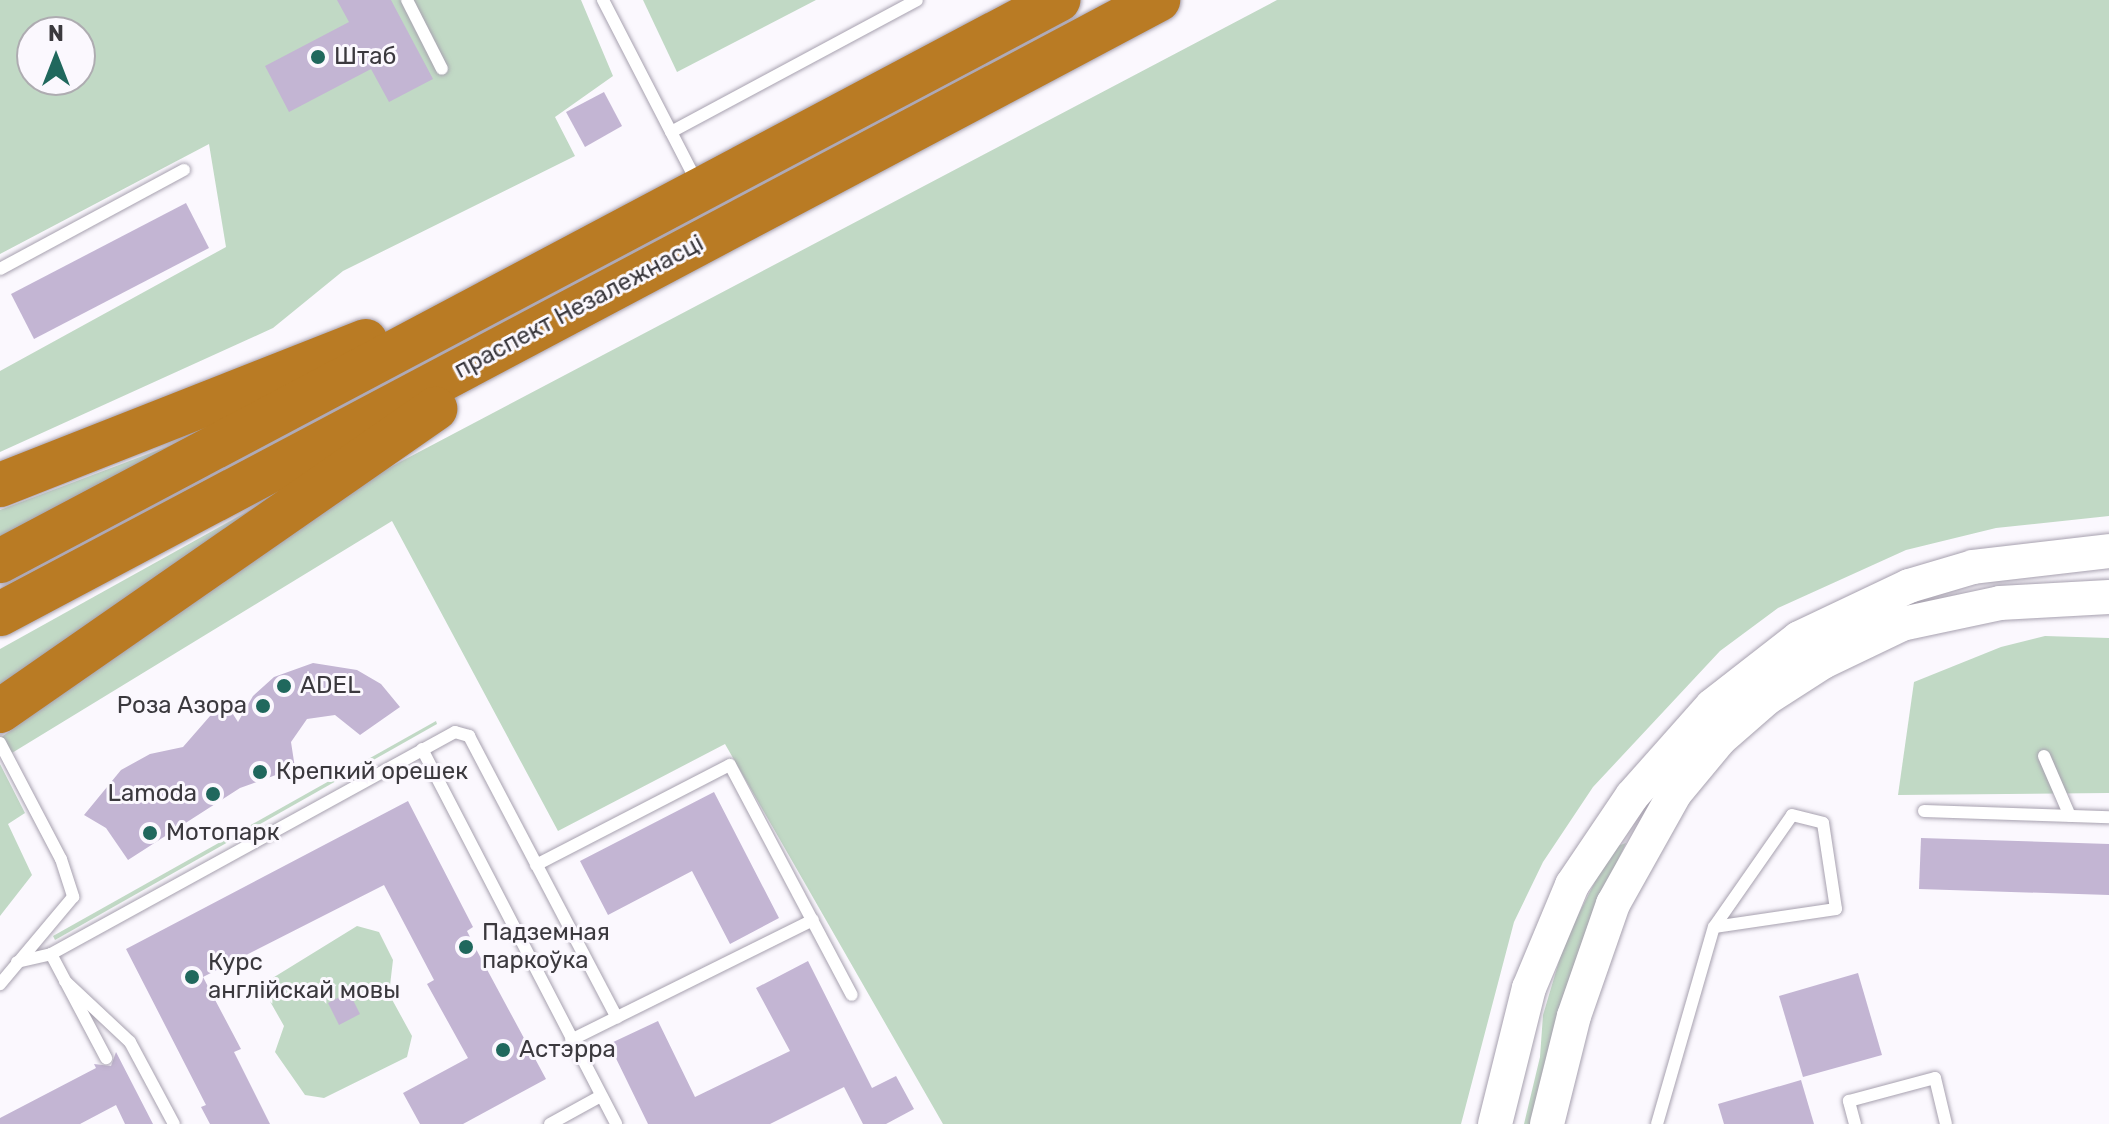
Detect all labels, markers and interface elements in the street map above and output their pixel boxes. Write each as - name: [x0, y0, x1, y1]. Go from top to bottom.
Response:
- north arrow: [16, 16, 96, 96]
- text: N: [48, 20, 64, 47]
- place label: Штаб: [334, 43, 396, 71]
- marker: Штаб: [309, 48, 327, 66]
- street label: праспект Незалежнасці: [449, 229, 709, 385]
- place label: ADEL: [300, 672, 361, 700]
- marker: ADEL: [275, 677, 293, 695]
- place label: Роза Азора: [117, 692, 247, 720]
- marker: Роза Азора: [254, 697, 272, 715]
- place label: Крепкий орешек: [276, 758, 468, 786]
- marker: Крепкий орешек: [251, 763, 269, 781]
- place label: Lamoda: [108, 780, 197, 808]
- marker: Lamoda: [204, 785, 222, 803]
- place label: Мотопарк: [166, 819, 280, 847]
- marker: Мотопарк: [141, 824, 159, 842]
- place label: Падземная паркоўка: [482, 919, 610, 975]
- marker: Падземная паркоўка: [457, 938, 475, 956]
- place label: Курс англійскай мовы: [208, 949, 400, 1005]
- marker: Курс англійскай мовы: [183, 968, 201, 986]
- place label: Астэрра: [519, 1036, 616, 1064]
- marker: Астэрра: [494, 1041, 512, 1059]

